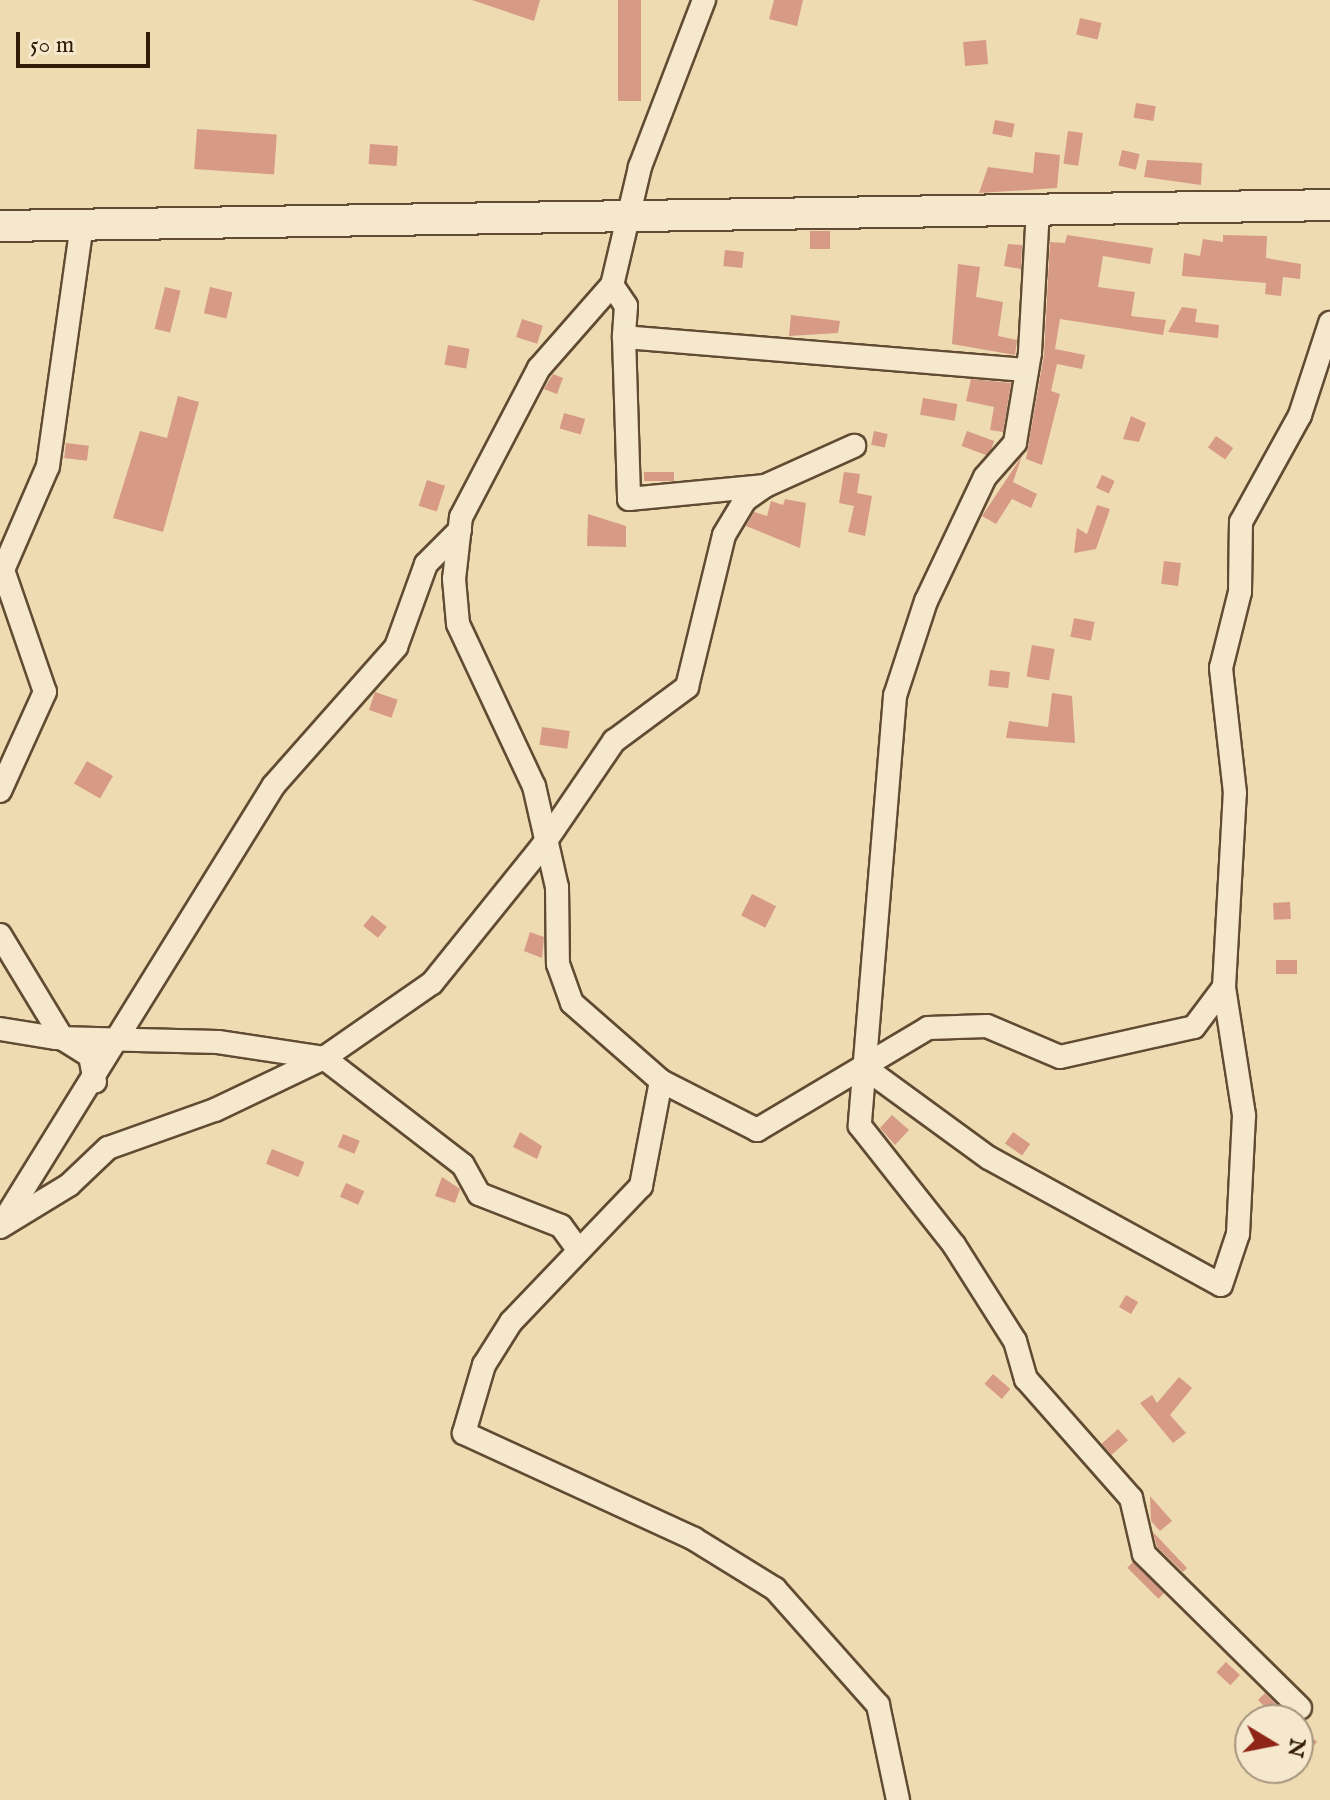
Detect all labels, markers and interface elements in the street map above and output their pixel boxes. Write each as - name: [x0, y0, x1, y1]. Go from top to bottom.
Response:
- scale bar: [20, 16, 154, 66]
- text: 50 m: [30, 30, 74, 61]
- north arrow: [1234, 1704, 1314, 1784]
- text: N: [1280, 1736, 1311, 1760]

